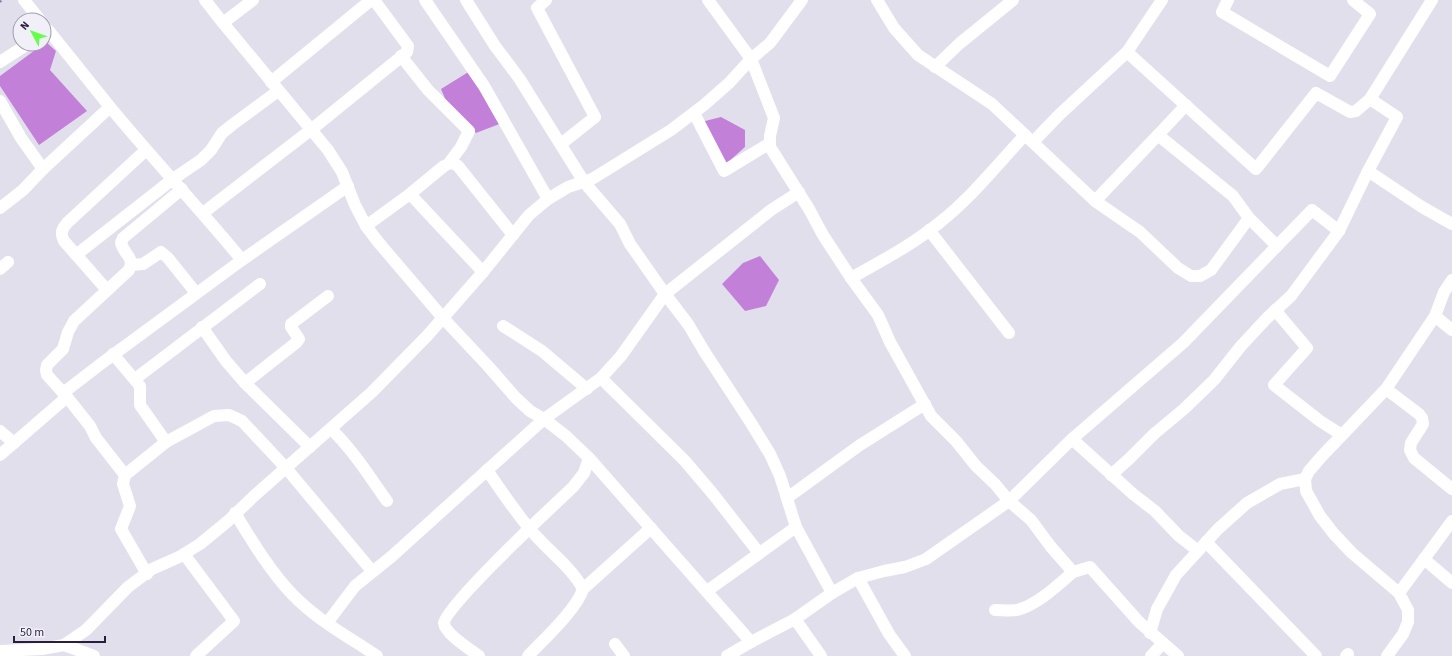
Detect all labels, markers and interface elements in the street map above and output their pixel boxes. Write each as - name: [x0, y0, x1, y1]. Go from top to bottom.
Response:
- north arrow: [12, 12, 52, 52]
- text: N: [17, 18, 33, 33]
- scale bar: [14, 618, 105, 644]
- text: 50 m: [20, 624, 44, 641]

